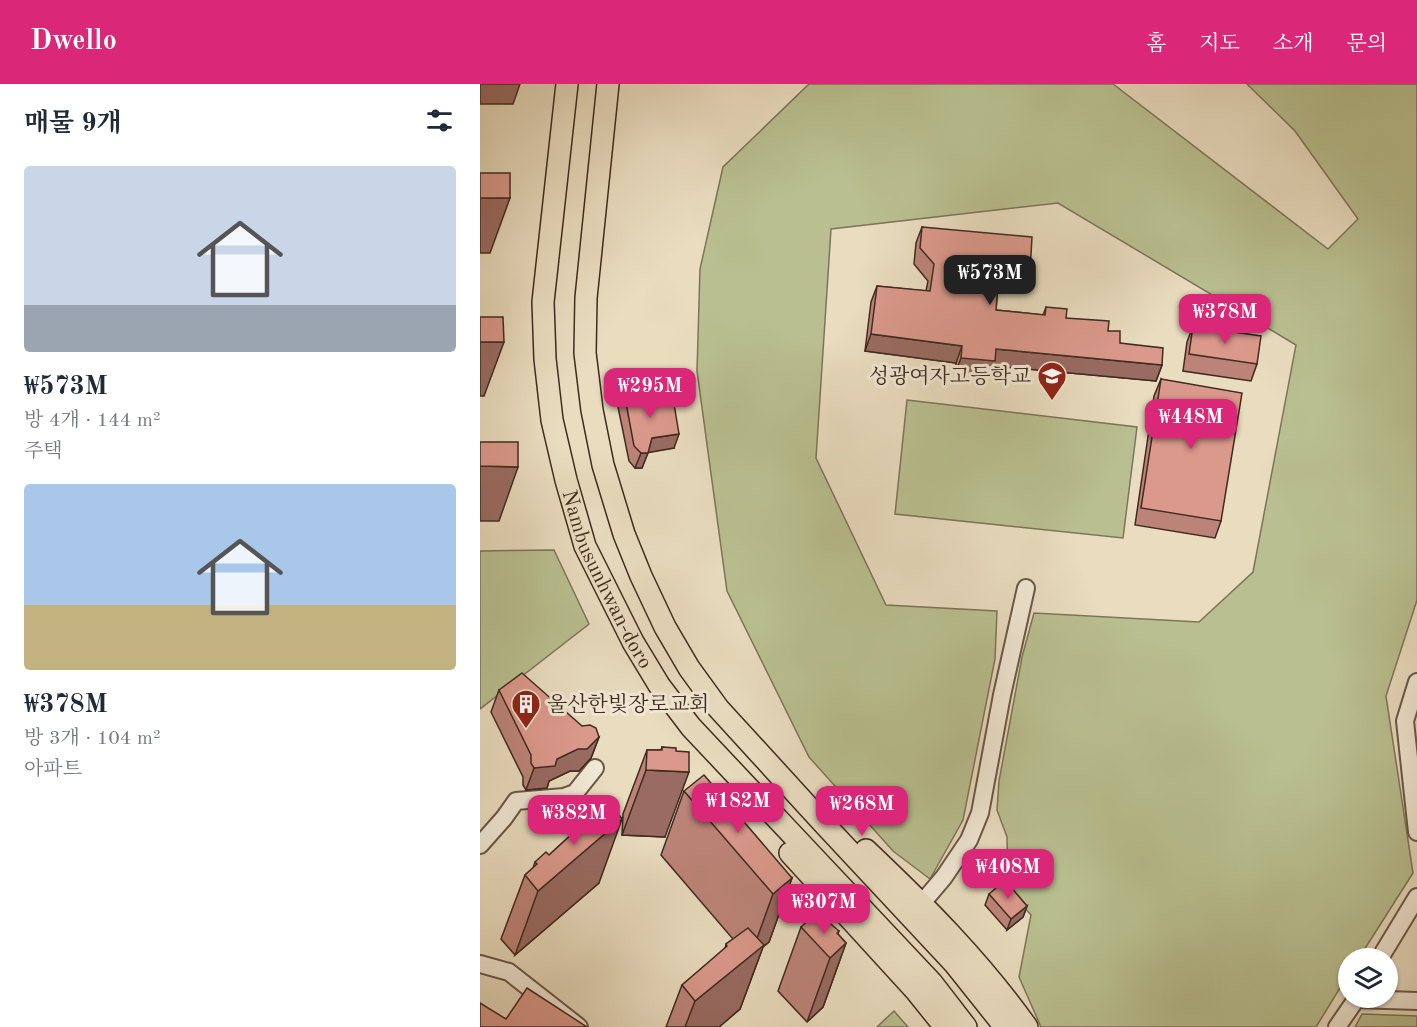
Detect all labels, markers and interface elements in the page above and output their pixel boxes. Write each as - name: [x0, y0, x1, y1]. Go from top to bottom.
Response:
- text: Dwello: [30, 28, 117, 56]
- text: 홈: [1146, 34, 1166, 55]
- text: 지도: [1199, 34, 1240, 55]
- text: 소개: [1273, 34, 1313, 55]
- text: 문의: [1346, 34, 1387, 55]
- icon: filters: [423, 104, 456, 137]
- text: 매물 9개: [24, 111, 122, 137]
- icon: home: [186, 205, 294, 313]
- pin: ₩573M: [948, 255, 1032, 306]
- text: ₩573M: [958, 264, 1022, 284]
- pin: ₩378M: [1183, 294, 1267, 345]
- text: ₩378M: [1193, 303, 1257, 323]
- school or university icon: 성광여자고등학교: [1036, 360, 1068, 402]
- place label: 성광여자고등학교: [869, 365, 1031, 388]
- pin: ₩295M: [608, 368, 692, 419]
- text: ₩573M: [24, 374, 108, 400]
- text: ₩295M: [618, 377, 682, 397]
- pin: ₩448M: [1149, 399, 1233, 450]
- text: ₩448M: [1159, 408, 1223, 428]
- text: 방 4개 · 144 m²: [24, 411, 161, 431]
- text: 주택: [24, 442, 63, 462]
- street label: Nambusunhwan-doro: [557, 488, 655, 673]
- icon: home: [186, 523, 294, 631]
- building icon: 울산한빛장로교회: [510, 688, 542, 730]
- text: ₩378M: [24, 692, 108, 718]
- place label: 울산한빛장로교회: [547, 693, 709, 716]
- text: 방 3개 · 104 m²: [24, 729, 161, 749]
- text: 아파트: [24, 760, 82, 780]
- pin: ₩182M: [696, 783, 780, 834]
- pin: ₩268M: [820, 786, 904, 837]
- text: ₩182M: [706, 792, 770, 812]
- pin: ₩382M: [532, 795, 616, 846]
- text: ₩268M: [830, 795, 894, 815]
- text: ₩382M: [542, 804, 606, 824]
- pin: ₩408M: [966, 849, 1050, 900]
- text: ₩408M: [976, 858, 1040, 878]
- pin: ₩307M: [782, 884, 866, 935]
- text: ₩307M: [792, 893, 856, 913]
- map controls: [1338, 948, 1398, 1008]
- button: layers: [1338, 948, 1398, 1008]

